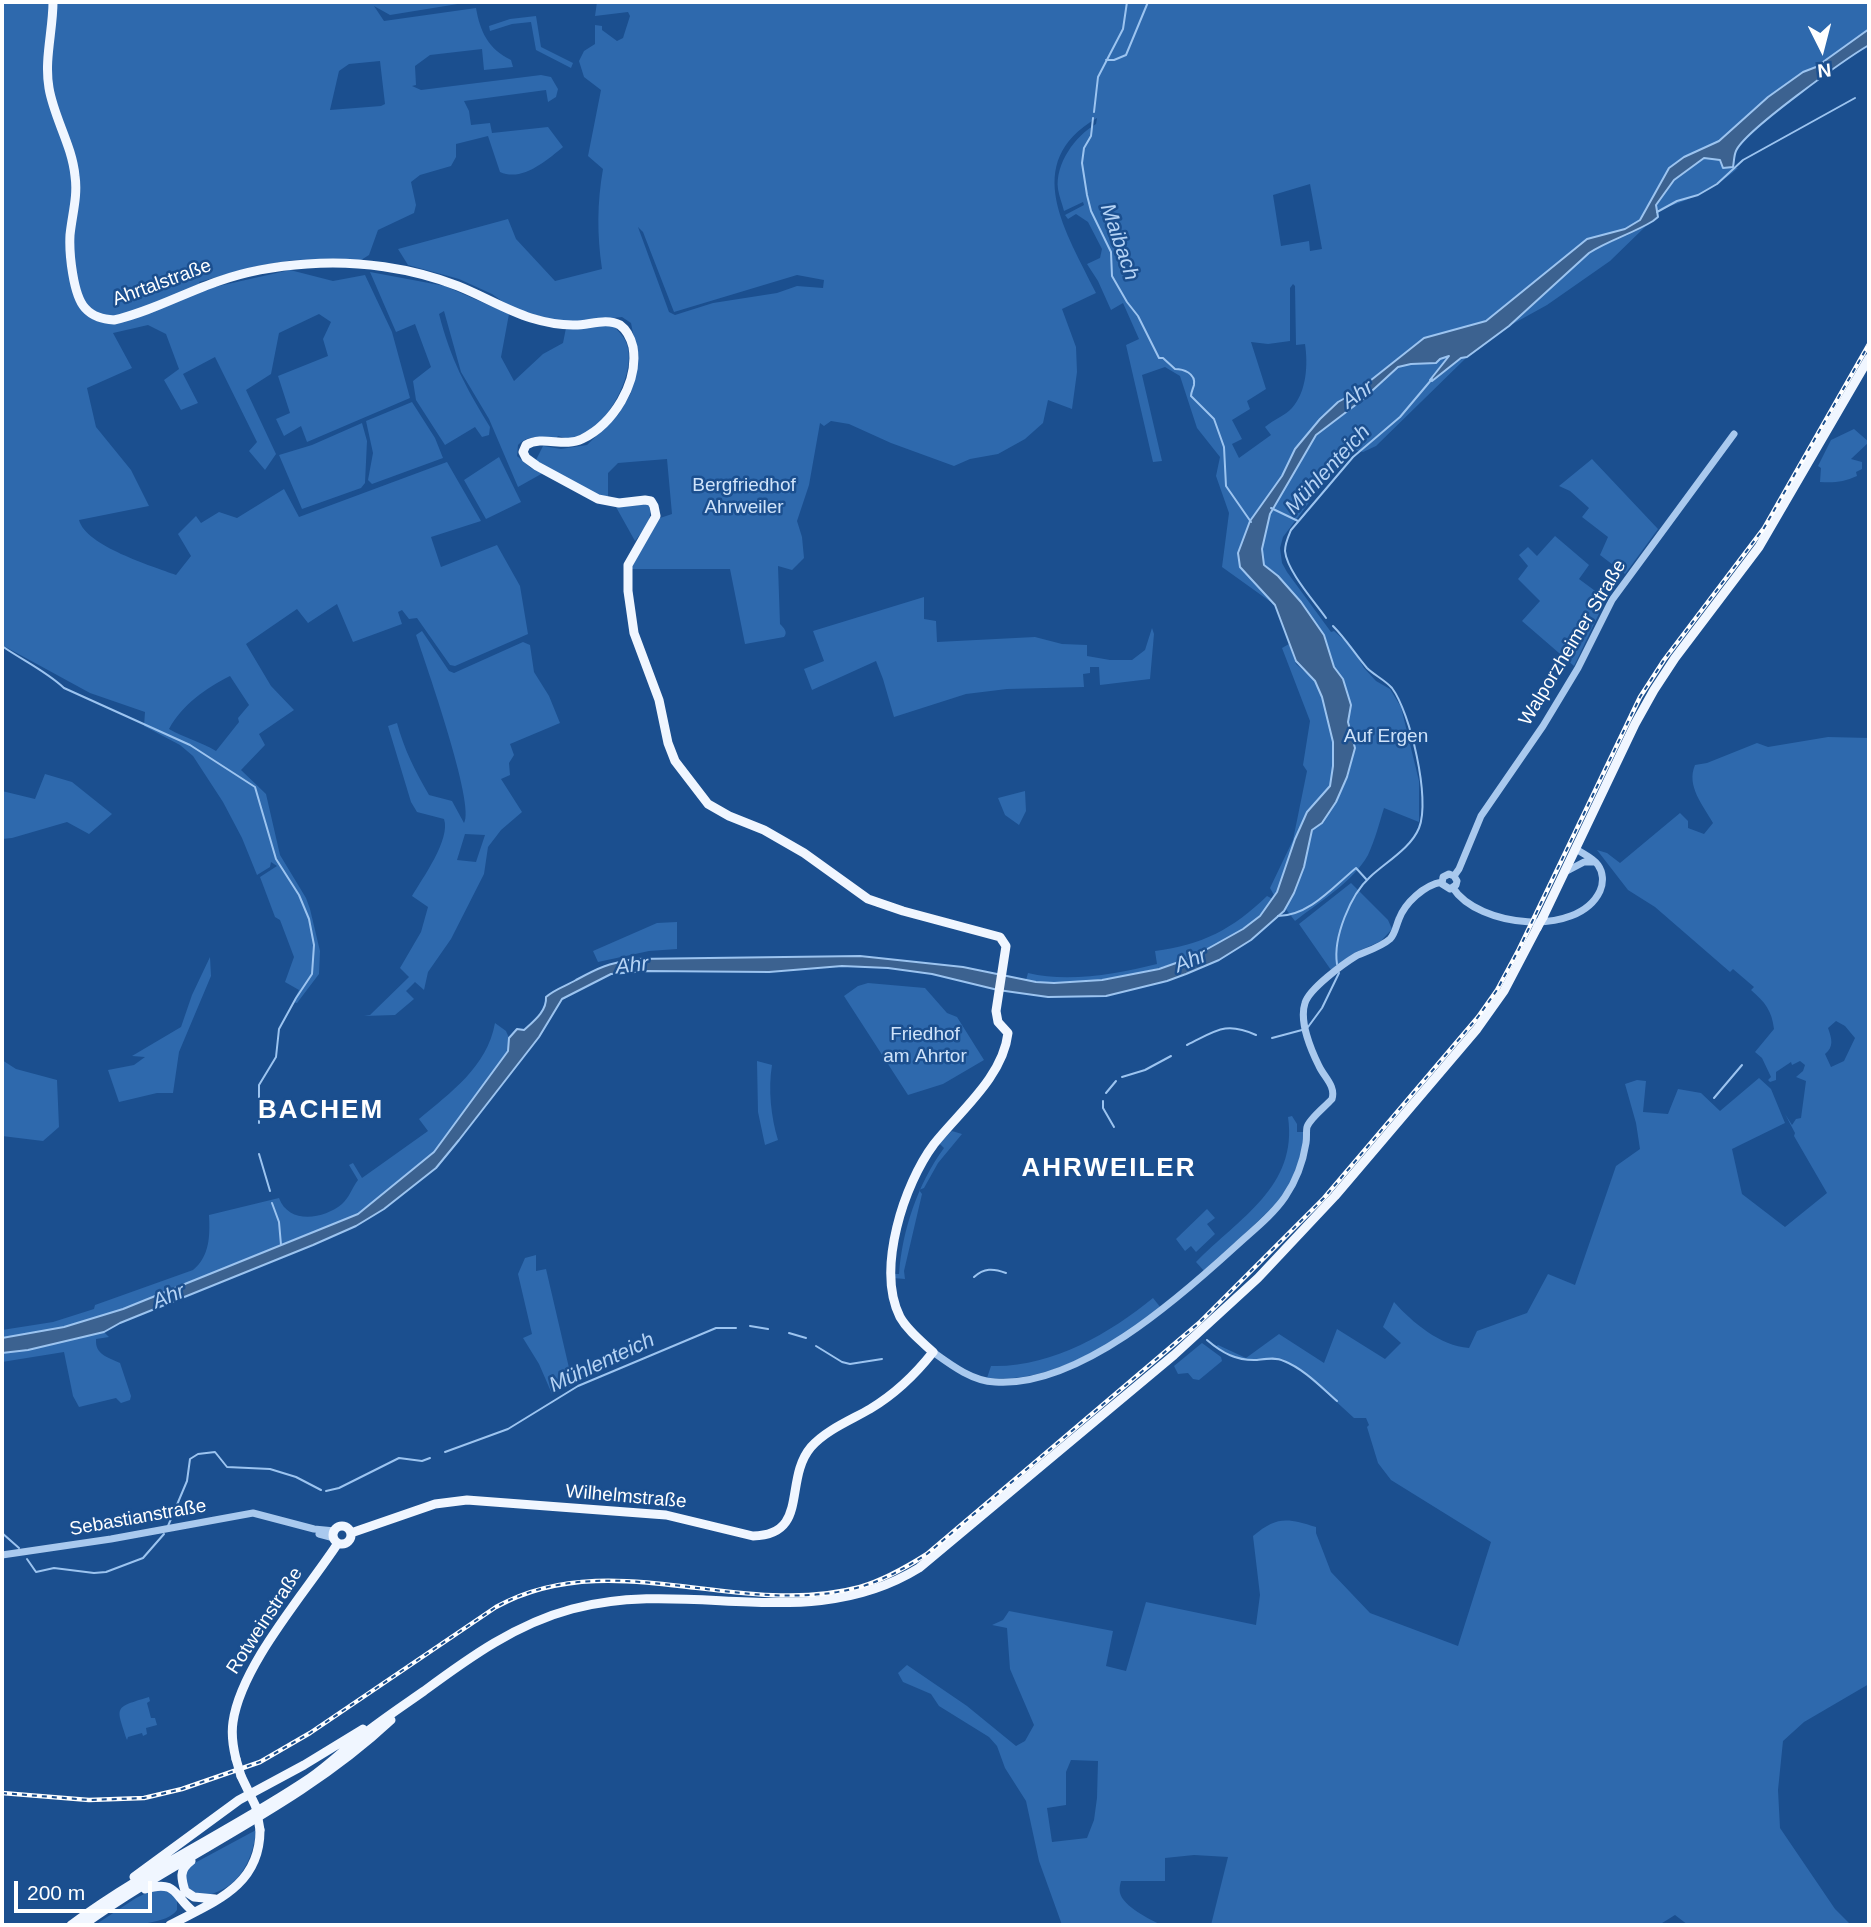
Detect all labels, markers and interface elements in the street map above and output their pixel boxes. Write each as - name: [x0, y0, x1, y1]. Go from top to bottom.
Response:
- north arrow: [1787, 14, 1857, 84]
- text: N: [1816, 59, 1832, 82]
- water label: Maibach: [1094, 200, 1144, 284]
- street label: Ahrtalstraße: [109, 255, 215, 311]
- water label: Ahr: [1337, 375, 1379, 415]
- water label: Mühlenteich: [1280, 420, 1376, 520]
- park label: Bergfriedhof Ahrweiler: [692, 475, 796, 519]
- street label: Walporzheimer Straße: [1514, 556, 1632, 730]
- park label: Auf Ergen: [1344, 726, 1428, 748]
- water label: Ahr: [1171, 943, 1211, 979]
- water label: Ahr: [614, 952, 650, 980]
- park label: Friedhof am Ahrtor: [883, 1024, 967, 1068]
- district label: BACHEM: [259, 1095, 383, 1127]
- district label: AHRWEILER: [1023, 1153, 1195, 1185]
- water label: Ahr: [149, 1279, 189, 1315]
- water label: Mühlenteich: [545, 1328, 659, 1398]
- street label: Wilhelmstraße: [565, 1480, 687, 1514]
- street label: Sebastianstraße: [68, 1495, 208, 1541]
- street label: Rotweinstraße: [222, 1563, 308, 1679]
- scale bar: [18, 1868, 156, 1912]
- text: 200 m: [27, 1881, 85, 1904]

